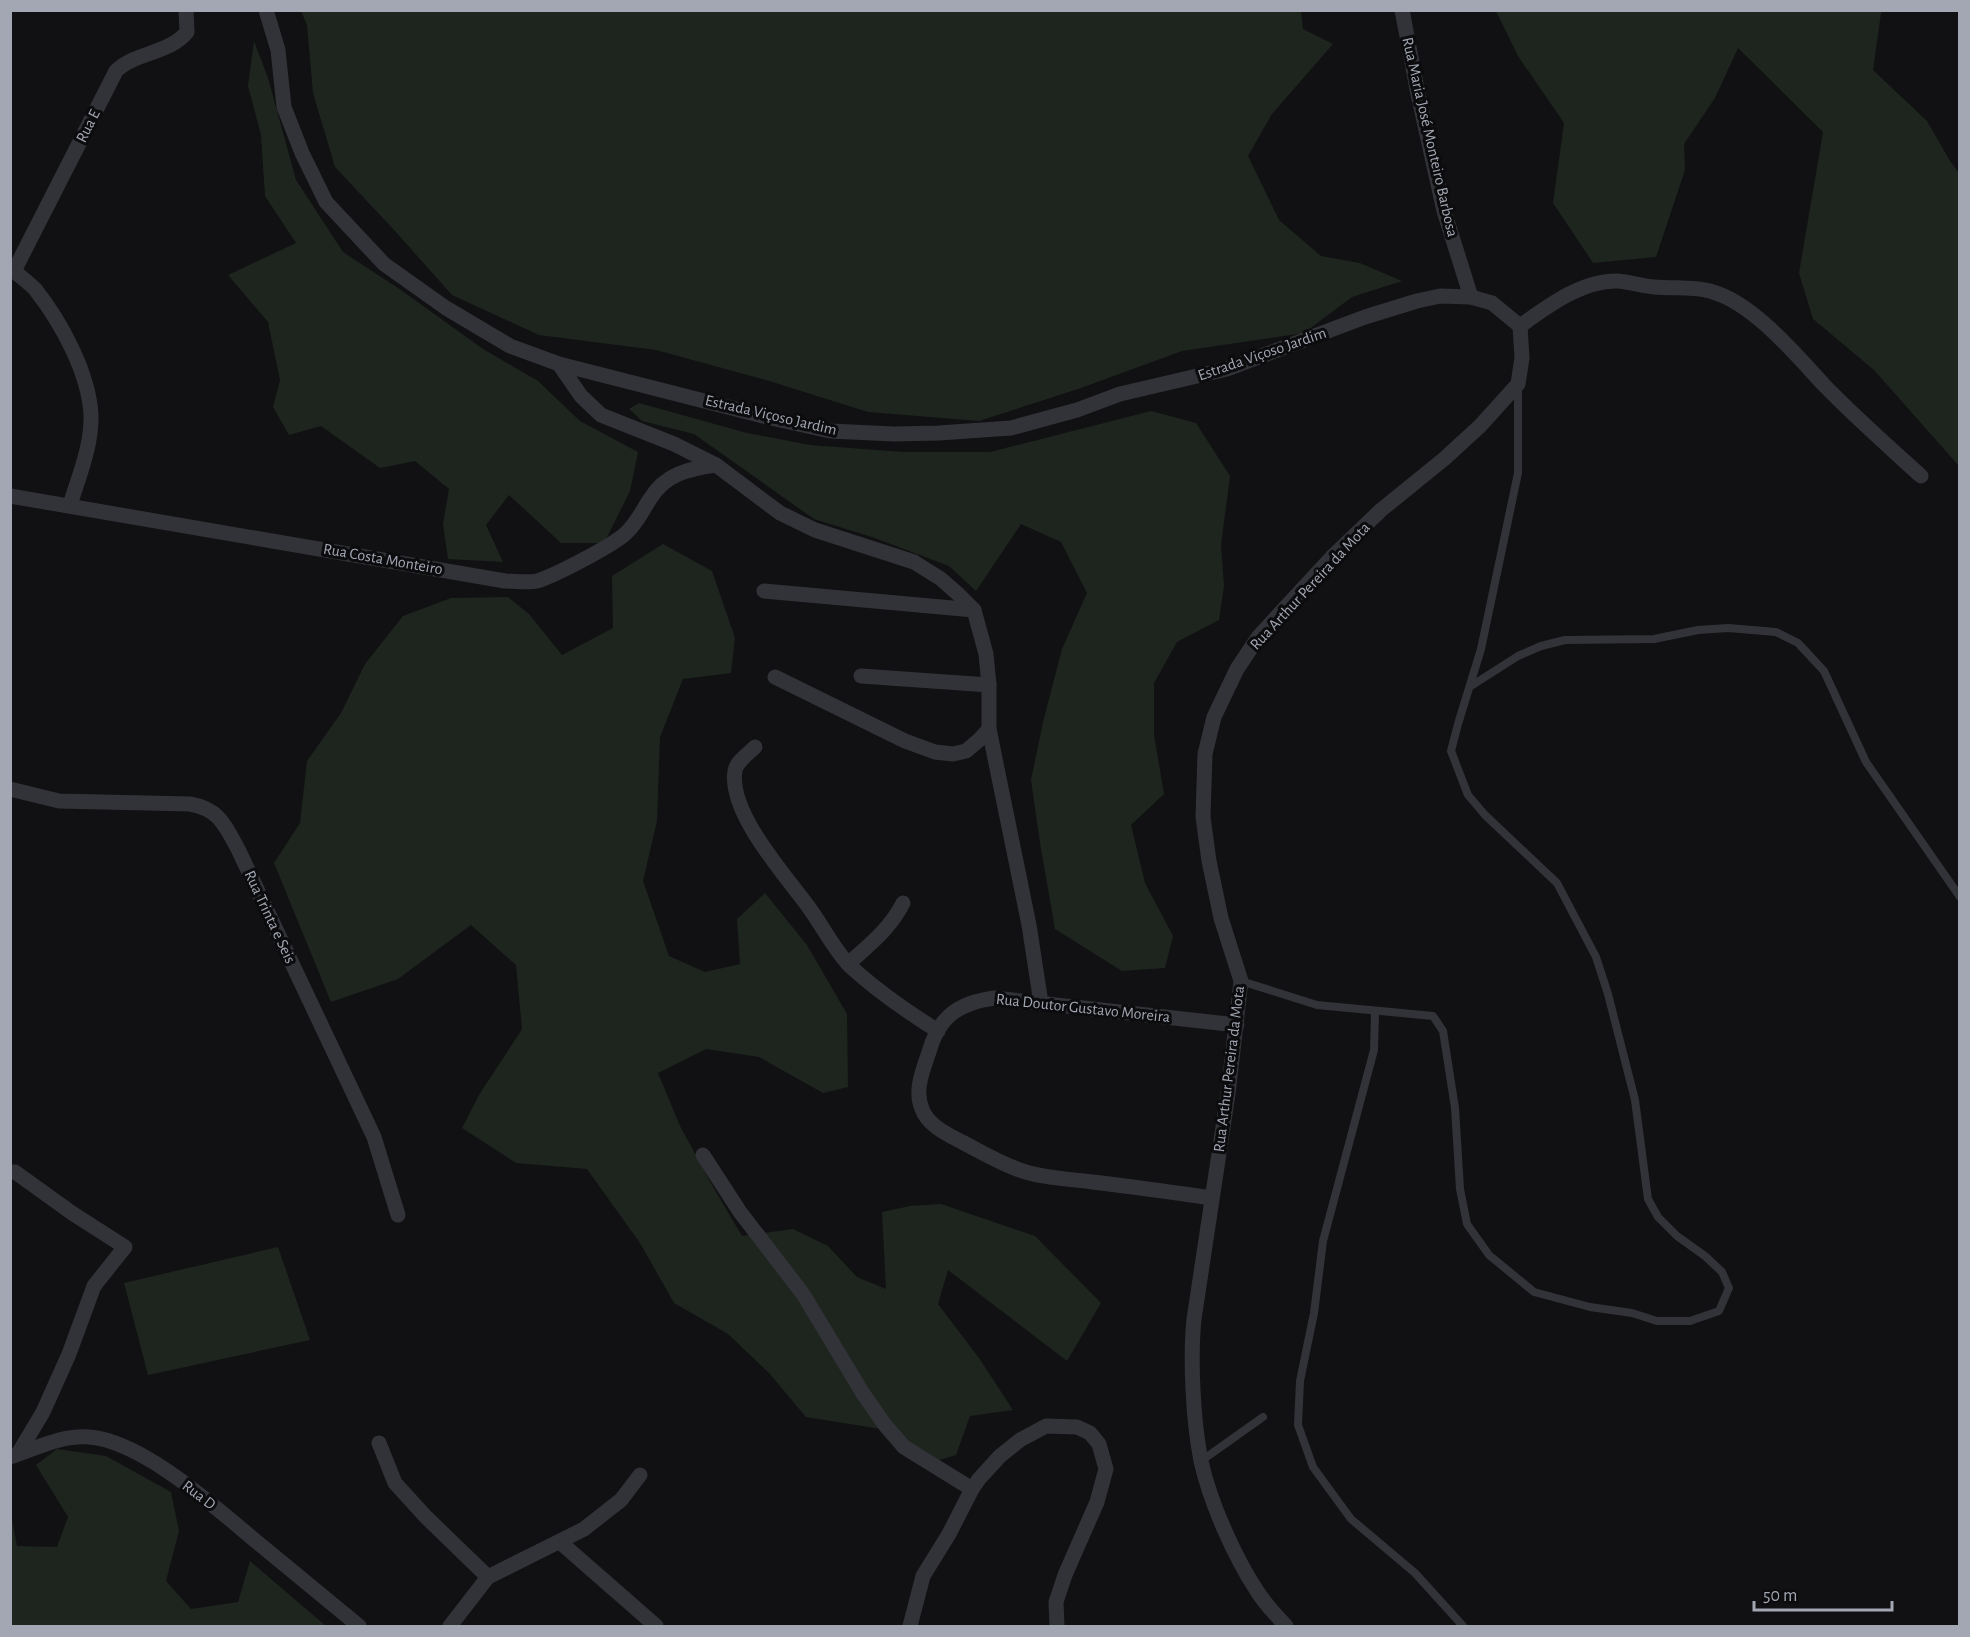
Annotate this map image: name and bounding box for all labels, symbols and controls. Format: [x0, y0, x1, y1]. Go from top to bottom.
street label: Rua Maria José Monteiro Barbosa [1399, 36, 1461, 238]
street label: Rua E [73, 107, 103, 145]
street label: Estrada Viçoso Jardim [1196, 324, 1328, 384]
street label: Estrada Viçoso Jardim [704, 392, 838, 438]
street label: Rua Arthur Pereira da Mota [1247, 519, 1373, 653]
street label: Rua Costa Monteiro [322, 541, 444, 577]
street label: Rua Trinta e Seis [242, 868, 299, 966]
street label: Rua Arthur Pereira da Mota [1211, 985, 1247, 1153]
street label: Rua Doutor Gustavo Moreira [995, 991, 1171, 1025]
street label: Rua D [179, 1477, 219, 1513]
scale bar [1754, 1574, 1892, 1612]
text: 50 m [1763, 1587, 1797, 1605]

